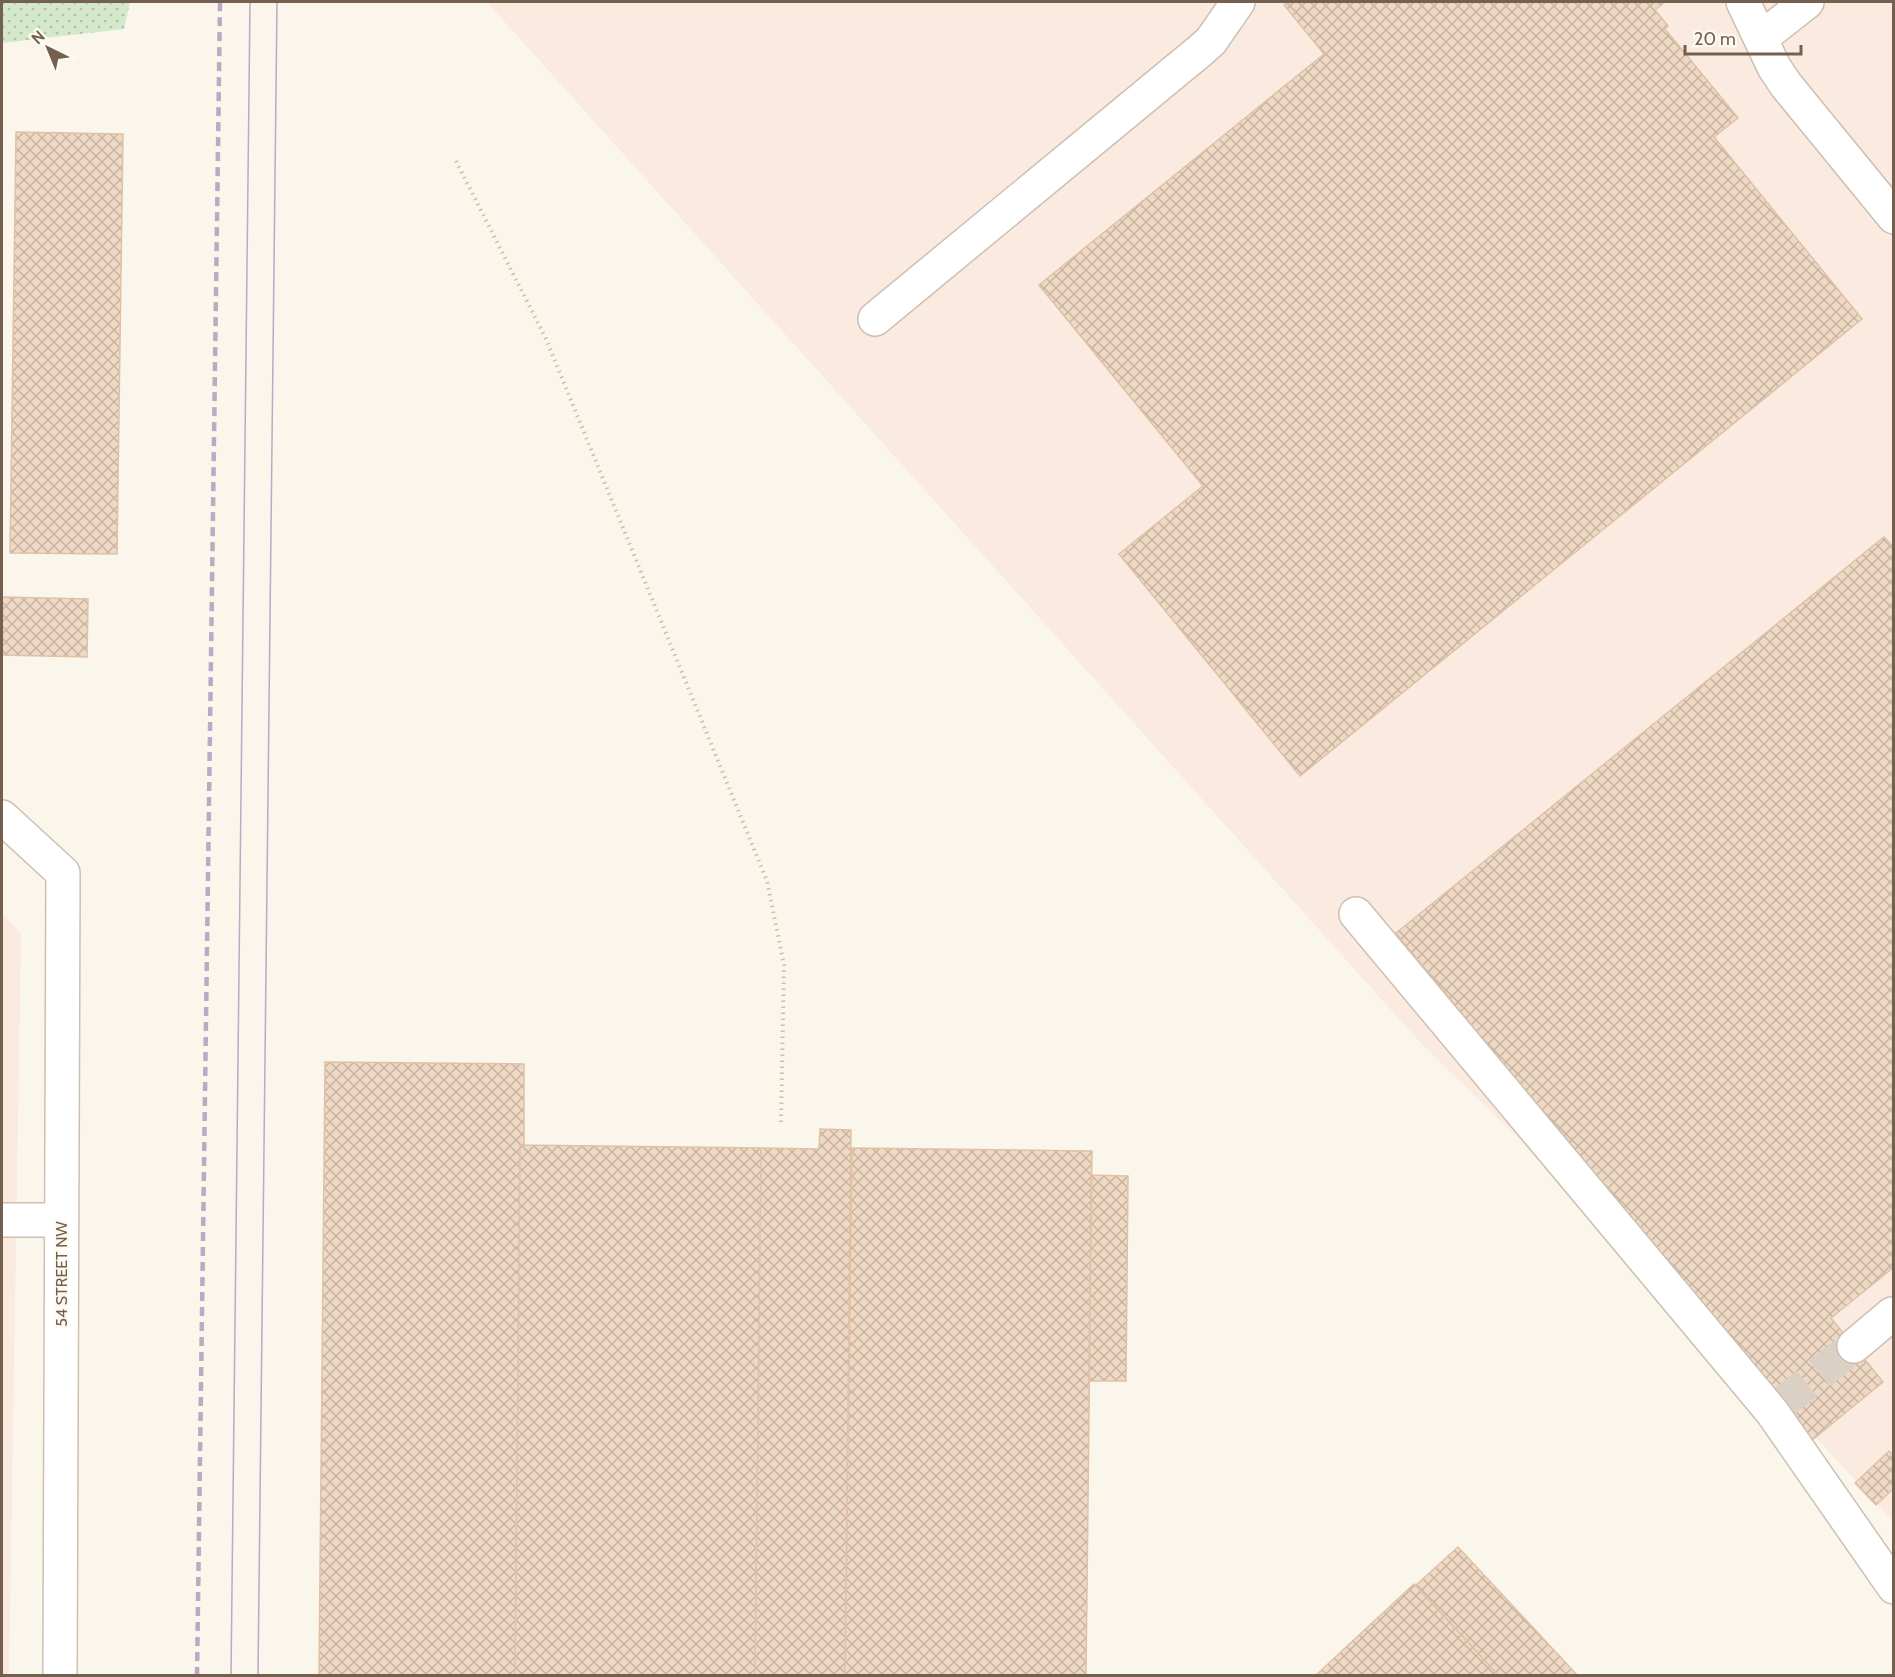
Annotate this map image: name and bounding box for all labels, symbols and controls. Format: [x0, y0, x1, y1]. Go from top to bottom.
north arrow [18, 18, 78, 78]
scale bar [1685, 18, 1800, 56]
text: N [27, 27, 49, 48]
text: 20 m [1694, 28, 1736, 50]
street label: 54 STREET NW [52, 1220, 71, 1327]

